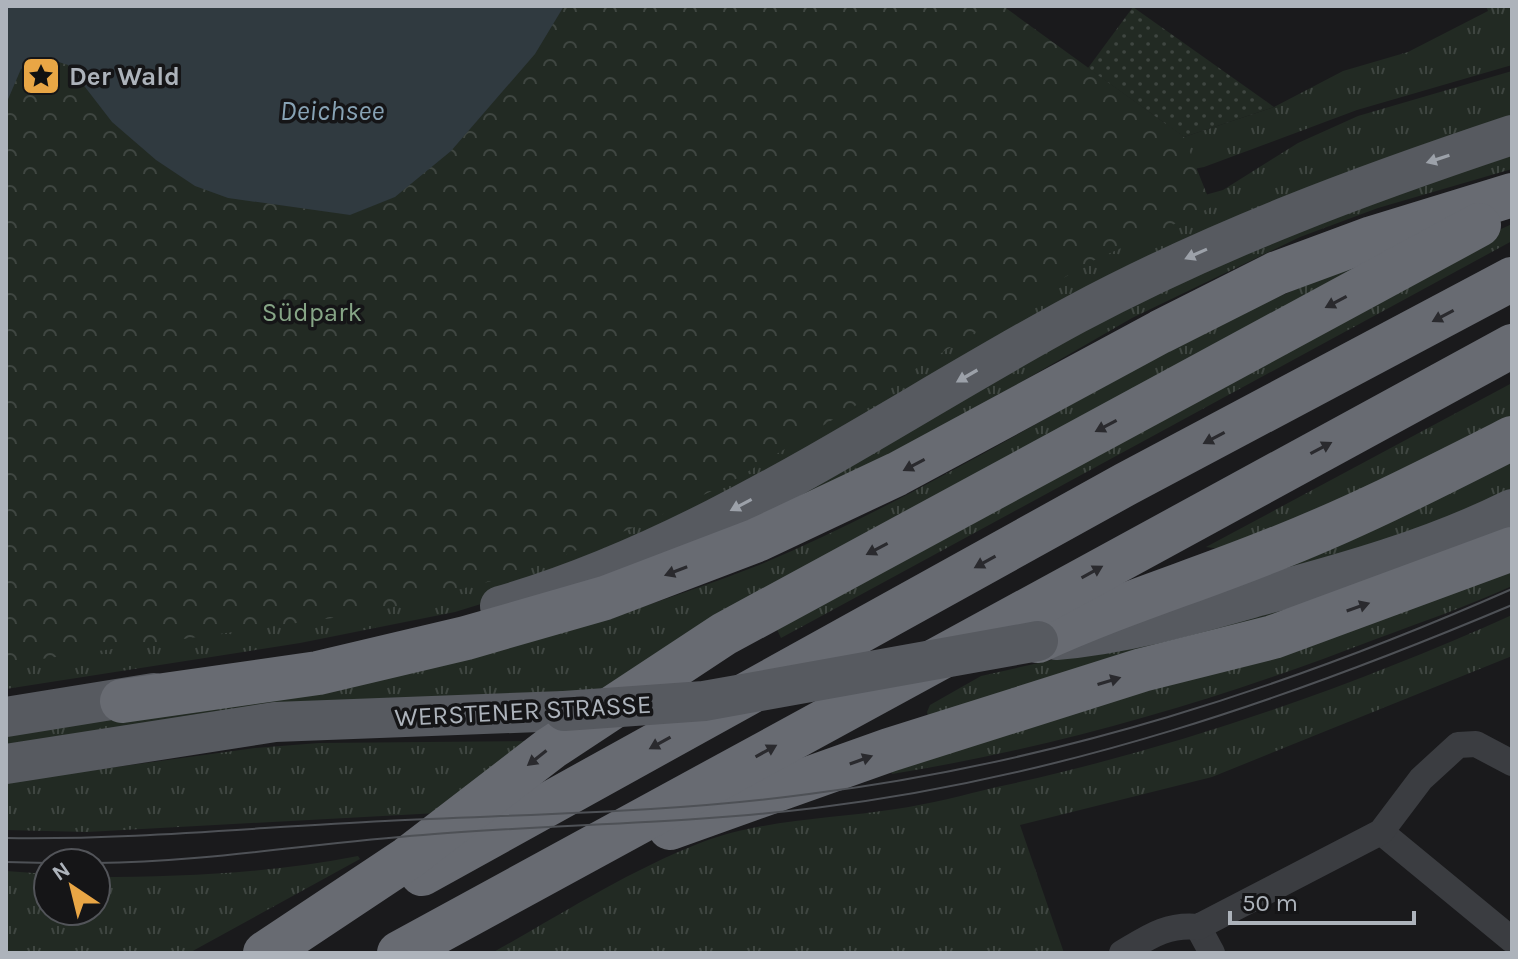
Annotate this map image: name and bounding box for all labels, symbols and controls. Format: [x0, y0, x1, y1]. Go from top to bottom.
place icon: Der Wald [20, 55, 62, 97]
place label: Der Wald [69, 61, 180, 92]
water label: Deichsee [280, 94, 384, 127]
one-way arrow [1426, 154, 1450, 166]
one-way arrow [1184, 247, 1208, 261]
one-way arrow [1324, 296, 1347, 309]
park label: Südpark [262, 297, 362, 328]
one-way arrow [1432, 308, 1454, 322]
one-way arrow [956, 369, 978, 383]
one-way arrow [1095, 419, 1118, 432]
one-way arrow [1202, 431, 1225, 444]
one-way arrow [1310, 442, 1332, 456]
one-way arrow [902, 459, 925, 472]
one-way arrow [729, 498, 752, 511]
one-way arrow [866, 542, 889, 555]
one-way arrow [974, 555, 997, 569]
one-way arrow [664, 565, 688, 578]
one-way arrow [1081, 565, 1104, 579]
one-way arrow [1346, 600, 1370, 613]
one-way arrow [1097, 674, 1121, 687]
street label: WERSTENER STRASSE [394, 689, 652, 733]
one-way arrow [649, 735, 671, 749]
one-way arrow [755, 744, 778, 758]
one-way arrow [527, 750, 547, 766]
one-way arrow [850, 753, 874, 766]
north arrow [32, 847, 112, 927]
text: N [47, 856, 75, 887]
scale bar [1230, 875, 1414, 925]
text: 50 m [1242, 889, 1298, 917]

